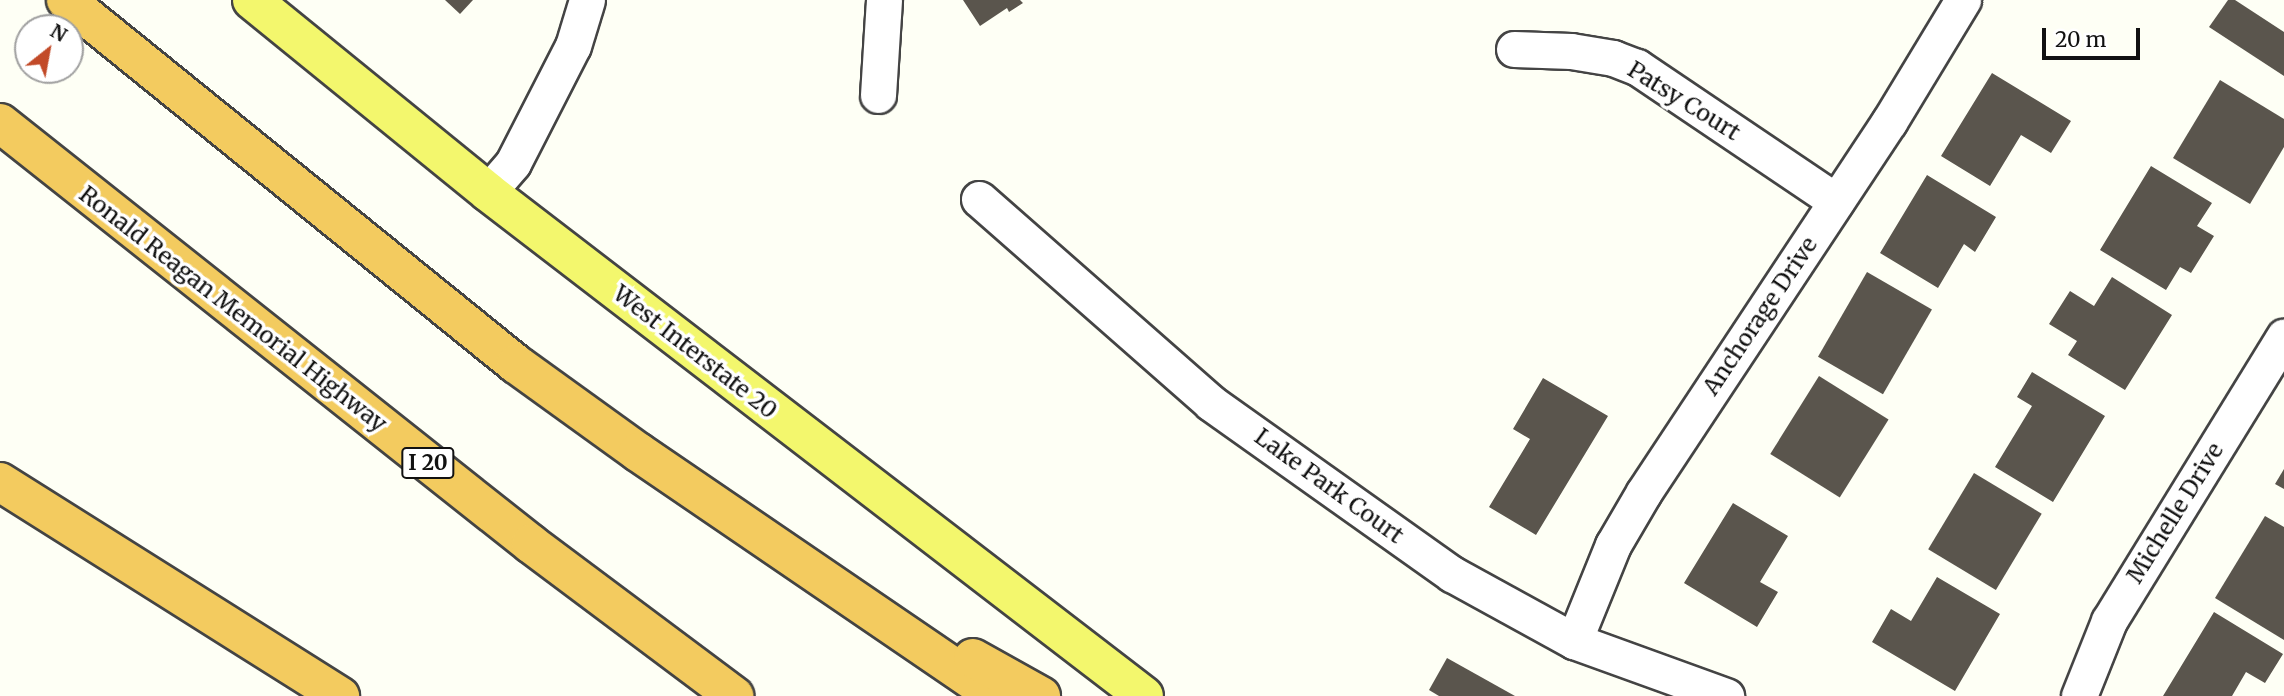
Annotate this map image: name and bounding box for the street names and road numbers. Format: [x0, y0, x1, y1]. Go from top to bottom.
street label: Patsy Court [1623, 56, 1745, 146]
street label: Ronald Reagan Memorial Highway [74, 180, 392, 438]
street label: Anchorage Drive [1697, 232, 1823, 400]
street label: West Interstate 20 [608, 280, 782, 424]
street label: Lake Park Court [1249, 423, 1409, 549]
street label: Michelle Drive [2121, 438, 2229, 588]
road number: I 20 [400, 446, 456, 480]

